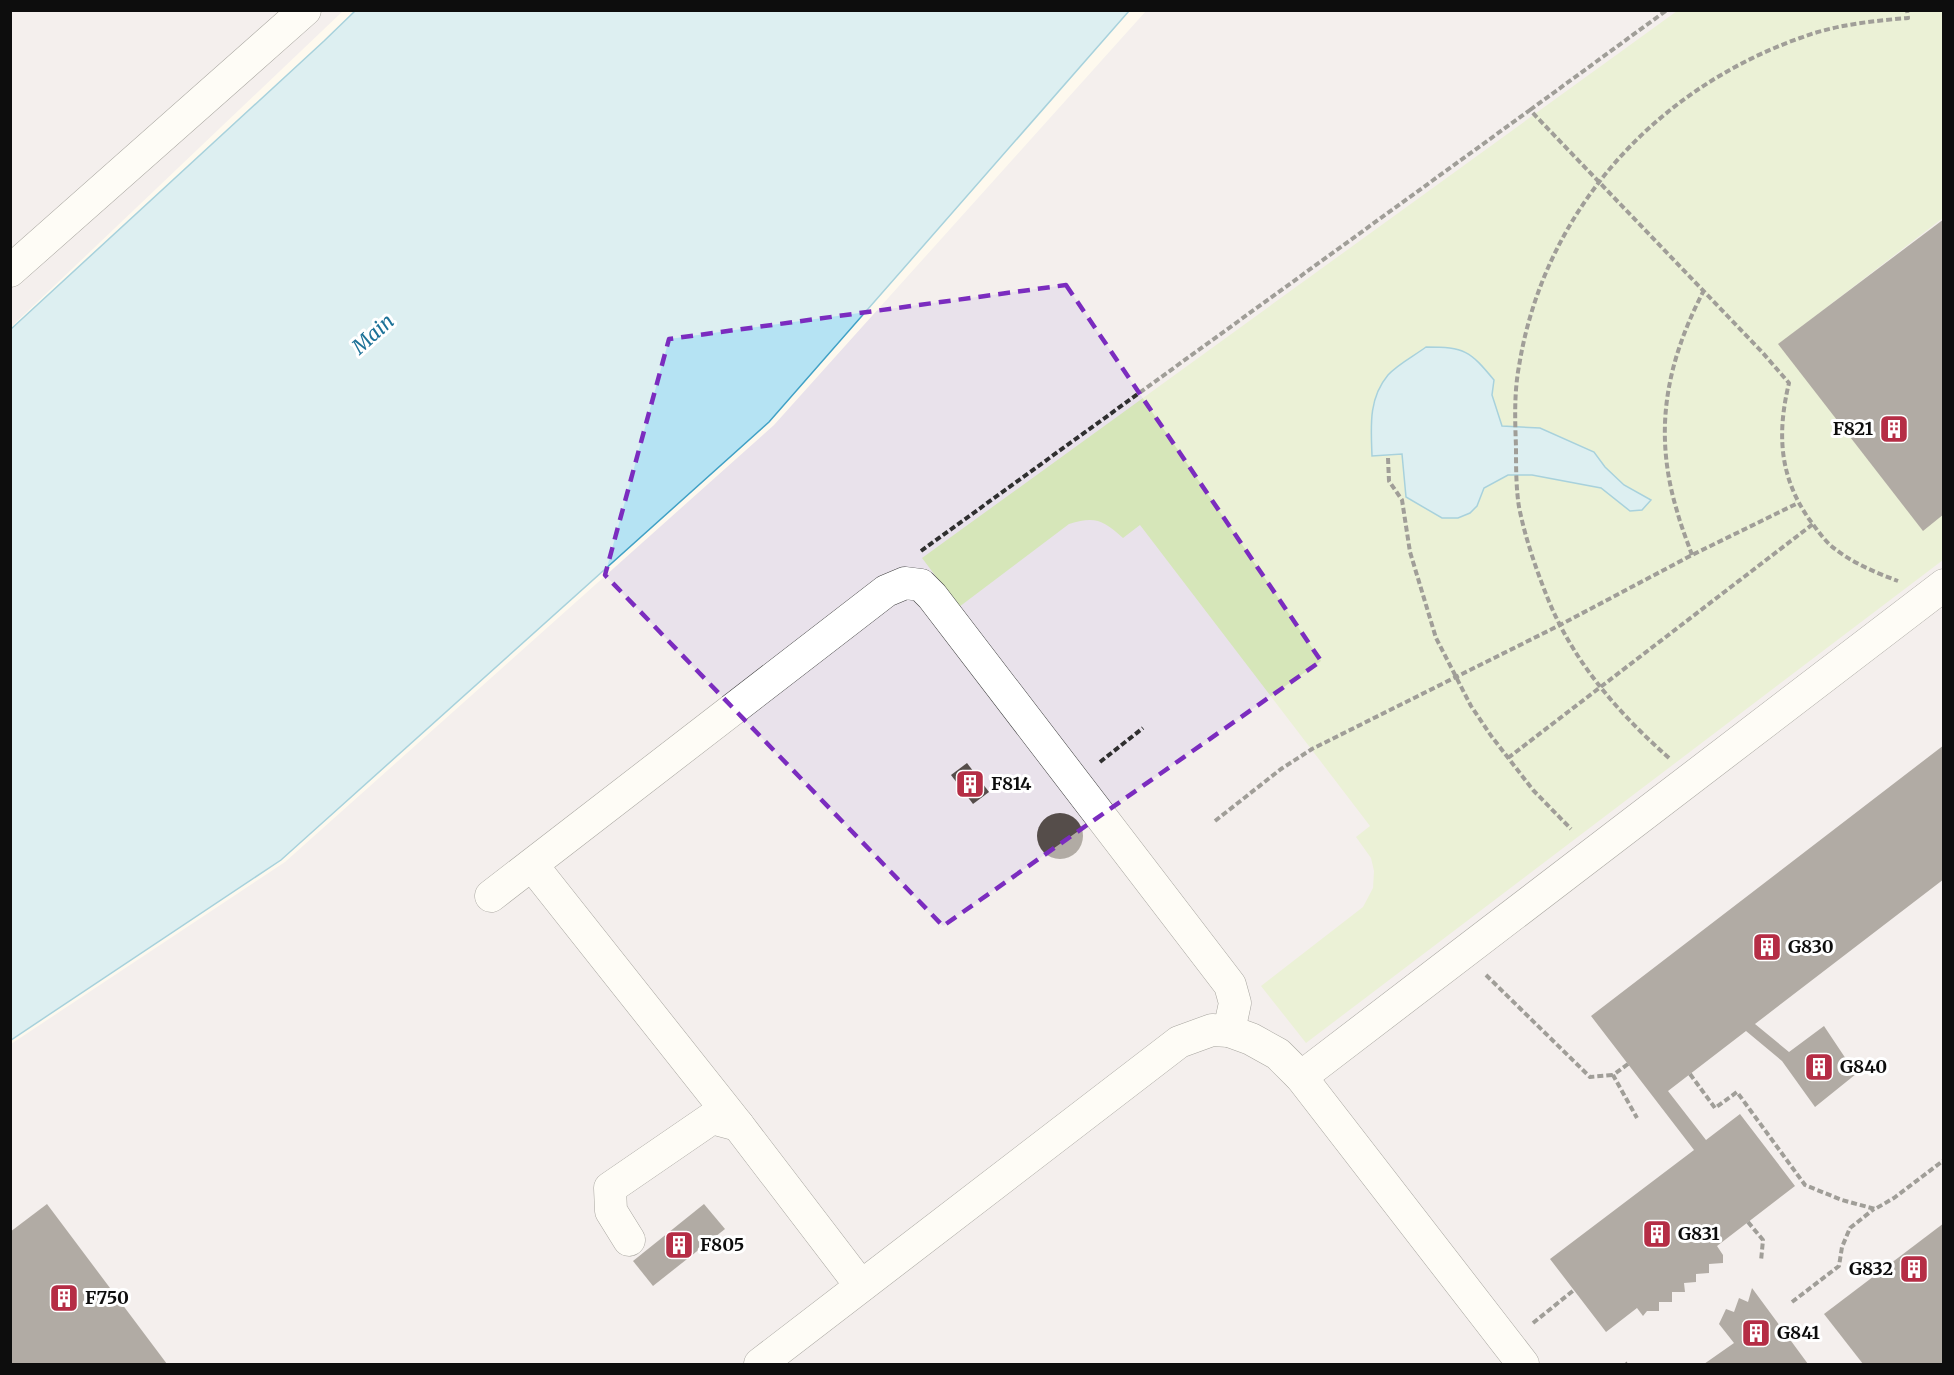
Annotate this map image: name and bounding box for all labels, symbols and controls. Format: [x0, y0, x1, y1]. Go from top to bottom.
water label: Main [346, 308, 399, 360]
building icon: F821 [1878, 413, 1910, 445]
place label: F821 [1833, 417, 1873, 440]
building icon: F814 [954, 768, 986, 800]
place label: F814 [991, 772, 1032, 795]
building icon: G830 [1751, 931, 1783, 963]
place label: G830 [1788, 935, 1834, 958]
building icon: G840 [1803, 1051, 1835, 1083]
place label: G840 [1840, 1055, 1887, 1078]
building icon: G831 [1641, 1218, 1673, 1250]
place label: G831 [1678, 1222, 1720, 1245]
building icon: F805 [663, 1229, 695, 1261]
place label: F805 [700, 1233, 744, 1256]
building icon: G832 [1898, 1253, 1930, 1285]
place label: G832 [1849, 1257, 1893, 1280]
building icon: F750 [48, 1282, 80, 1314]
place label: F750 [85, 1286, 129, 1309]
building icon: G841 [1740, 1317, 1772, 1349]
place label: G841 [1777, 1321, 1820, 1344]

